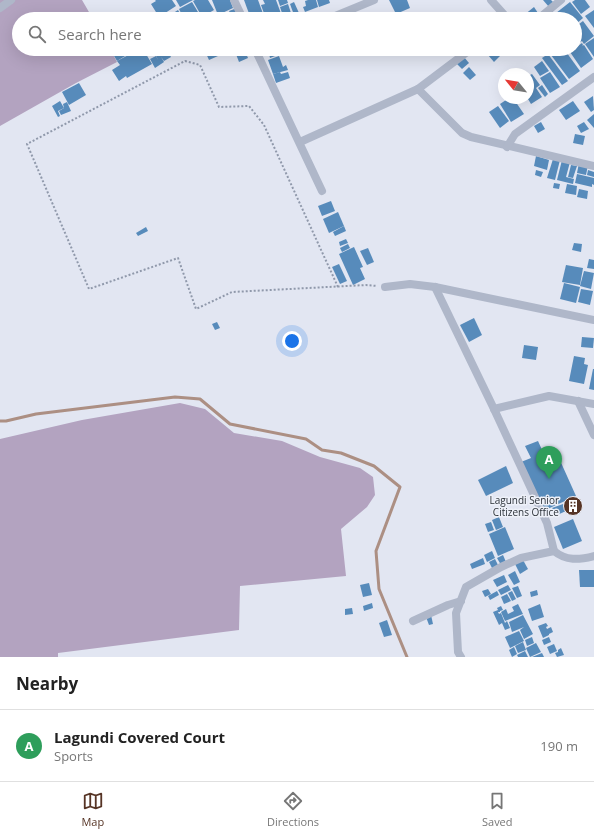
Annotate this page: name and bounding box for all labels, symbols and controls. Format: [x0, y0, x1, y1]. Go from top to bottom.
search box [12, 12, 582, 56]
icon: search [26, 23, 48, 45]
text: Search here [58, 24, 142, 44]
north arrow [498, 68, 534, 104]
your location [282, 331, 302, 351]
pin: A [536, 446, 562, 479]
place label: Lagundi Senior Citizens Office [489, 493, 559, 519]
building icon: Lagundi Senior Citizens Office [562, 495, 584, 517]
text: Nearby [16, 672, 78, 695]
text: Lagundi Covered Court [54, 727, 225, 747]
text: A [25, 737, 33, 755]
text: 190 m [540, 737, 578, 755]
text: Sports [54, 747, 93, 765]
tab: Map [81, 790, 104, 829]
tab: Directions [267, 790, 319, 829]
tab: Saved [482, 790, 513, 829]

